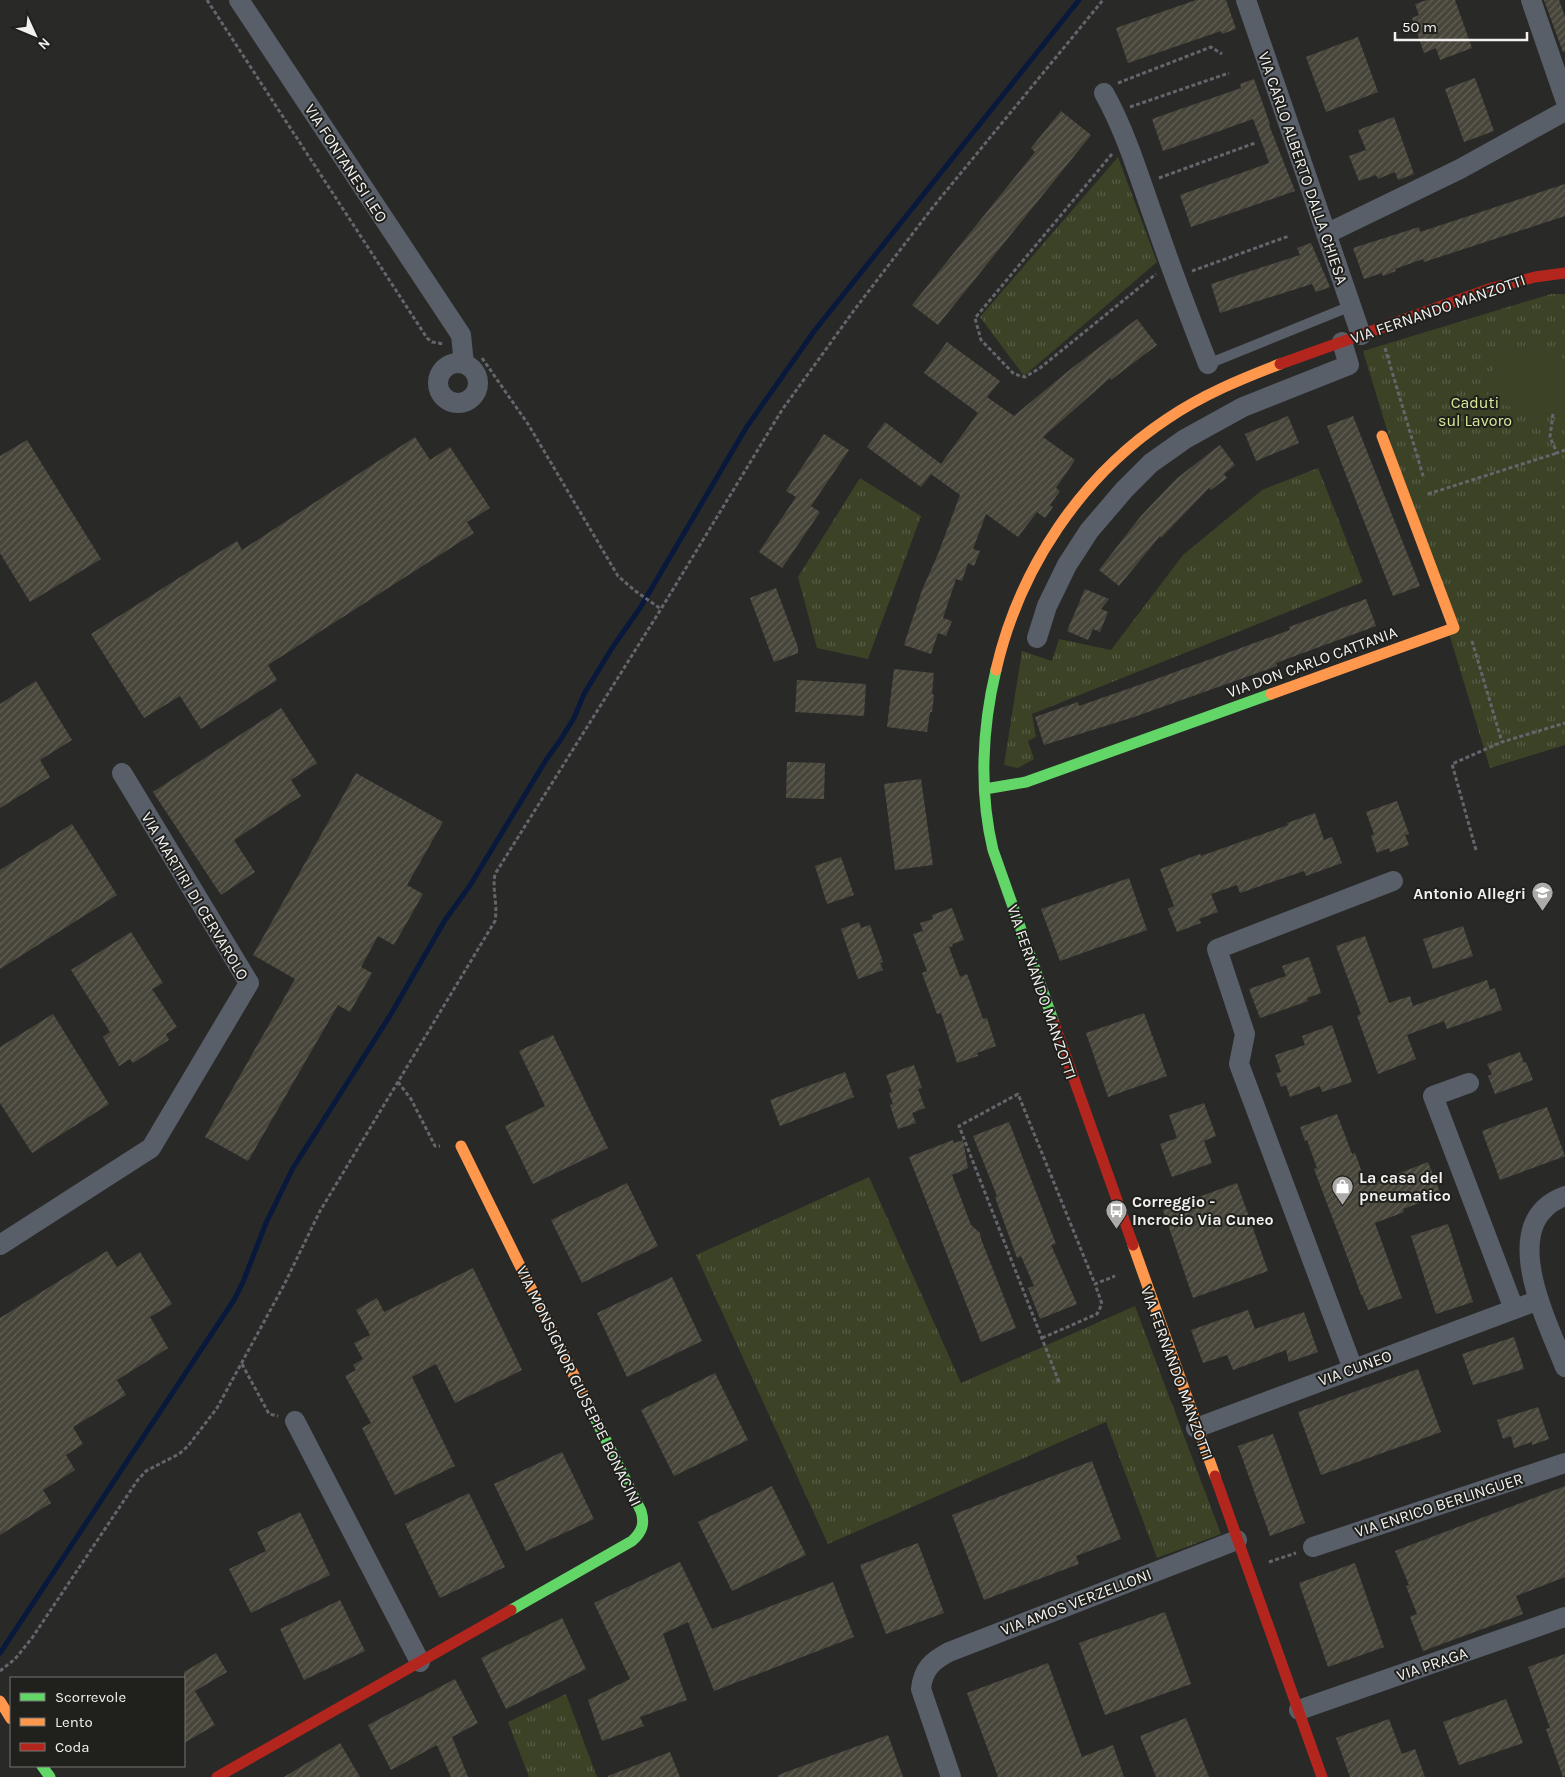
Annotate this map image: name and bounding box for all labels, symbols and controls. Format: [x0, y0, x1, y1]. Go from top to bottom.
north arrow [10, 10, 60, 60]
scale bar [1395, 10, 1528, 42]
text: 50 m [1402, 18, 1437, 36]
text: N [34, 34, 54, 53]
street label: VIA CARLO ALBERTO DALLA CHIESA [1254, 49, 1352, 287]
street label: VIA FONTANESI LEO [301, 100, 391, 226]
street label: VIA FERNANDO MANZOTTI [1348, 270, 1528, 348]
park label: Caduti sul Lavoro [1438, 393, 1512, 430]
street label: VIA DON CARLO CATTANIA [1224, 622, 1400, 702]
street label: VIA MARTIRI DI CERVAROLO [137, 809, 253, 983]
school or university icon: Antonio Allegri [1530, 881, 1554, 912]
place label: Antonio Allegri [1413, 884, 1526, 903]
street label: VIA FERNANDO MANZOTTI [1003, 902, 1081, 1082]
place label: La casa del pneumatico [1359, 1168, 1451, 1205]
shop icon: La casa del pneumatico [1331, 1174, 1355, 1205]
place label: Correggio - Incrocio Via Cuneo [1132, 1192, 1273, 1229]
bus stop icon: Correggio - Incrocio Via Cuneo [1104, 1198, 1128, 1229]
street label: VIA MONSIGNOR GIUSEPPE BONACINI [512, 1263, 646, 1509]
street label: VIA FERNANDO MANZOTTI [1137, 1284, 1217, 1462]
street label: VIA CUNEO [1316, 1346, 1394, 1390]
street label: VIA ENRICO BERLINGUER [1352, 1469, 1526, 1541]
street label: VIA AMOS VERZELLONI [998, 1564, 1154, 1640]
street label: VIA PRAGA [1394, 1643, 1470, 1685]
legend [10, 1677, 185, 1767]
text: Scorrevole [55, 1688, 126, 1706]
text: Lento [55, 1713, 93, 1731]
text: Coda [55, 1738, 90, 1756]

